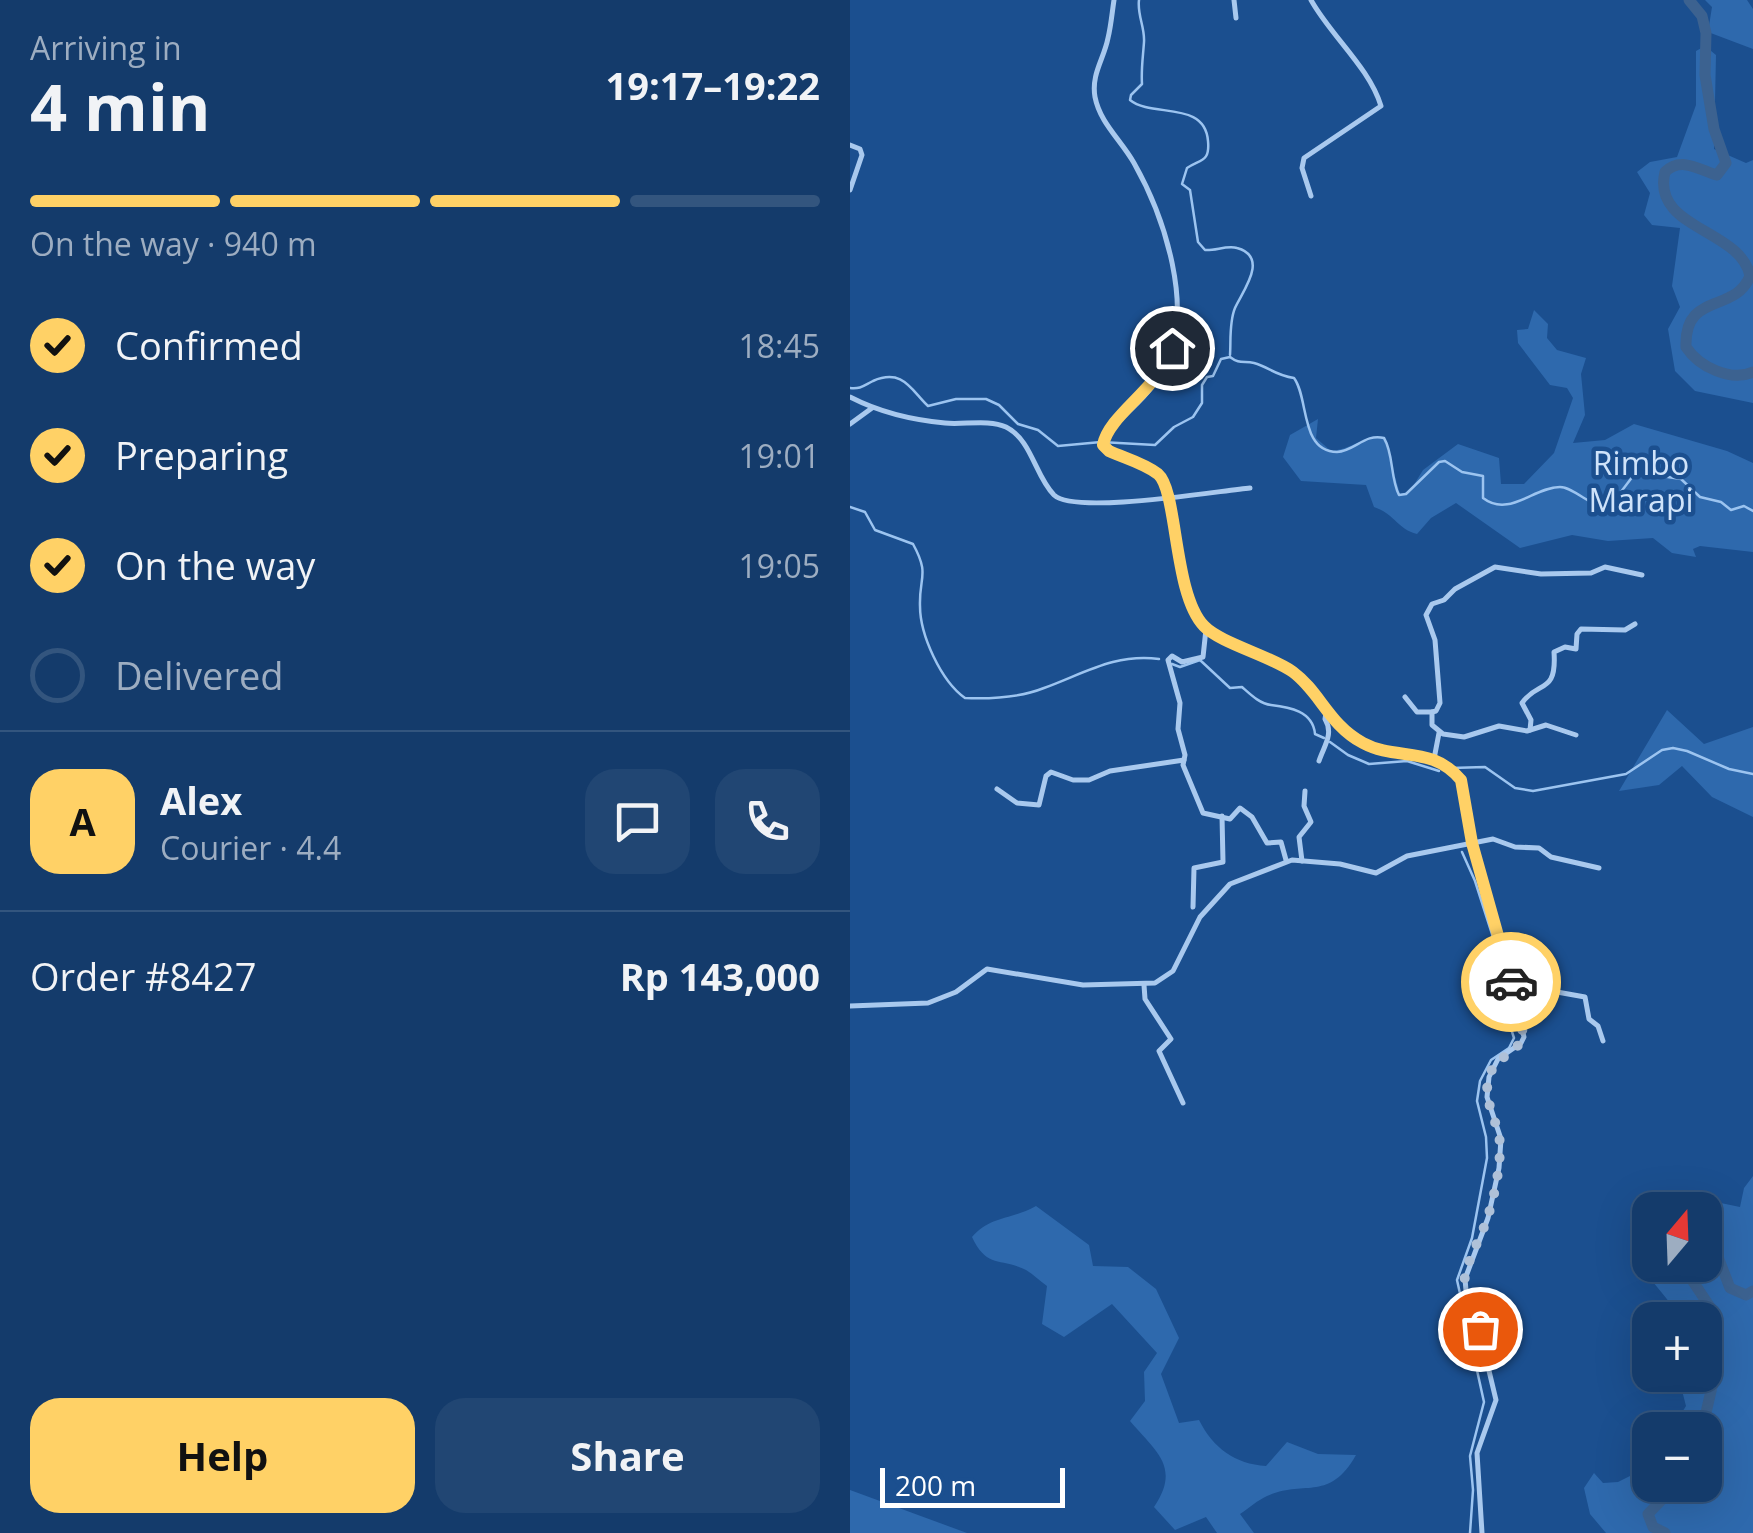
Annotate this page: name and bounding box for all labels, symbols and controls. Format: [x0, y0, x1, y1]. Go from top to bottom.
text: Arriving in [30, 26, 182, 69]
text: 19:17–19:22 [606, 59, 820, 111]
text: 4 min [30, 62, 210, 150]
text: On the way · 940 m [30, 222, 317, 265]
pin [1130, 306, 1215, 391]
icon: check [30, 318, 85, 373]
text: Confirmed [115, 319, 303, 371]
icon: home [1145, 321, 1200, 376]
text: 18:45 [738, 324, 820, 367]
icon: check [30, 428, 85, 483]
text: Preparing [115, 429, 288, 481]
text: 19:01 [738, 434, 820, 477]
park label: Rimbo Marapi [1588, 441, 1694, 521]
icon: check [30, 538, 85, 593]
text: On the way [115, 539, 315, 591]
text: 19:05 [738, 544, 820, 587]
text: Delivered [115, 649, 284, 701]
button: chat [585, 769, 690, 874]
button: phone [715, 769, 820, 874]
text: Alex [160, 774, 242, 826]
text: A [69, 795, 96, 847]
text: Courier · 4.4 [160, 826, 341, 869]
courier [1461, 932, 1561, 1032]
text: Order #8427 [30, 950, 257, 1002]
text: Rp 143,000 [620, 950, 820, 1002]
icon: car [1484, 955, 1539, 1010]
north arrow [1632, 1192, 1722, 1282]
map controls [1632, 1192, 1722, 1502]
pin [1438, 1287, 1523, 1372]
icon: bag [1453, 1302, 1508, 1357]
button: + [1632, 1302, 1722, 1392]
button: Help [30, 1398, 415, 1513]
button: Share [435, 1398, 820, 1513]
button: − [1632, 1412, 1722, 1502]
scale bar [880, 1463, 1065, 1508]
text: 200 m [895, 1466, 976, 1504]

